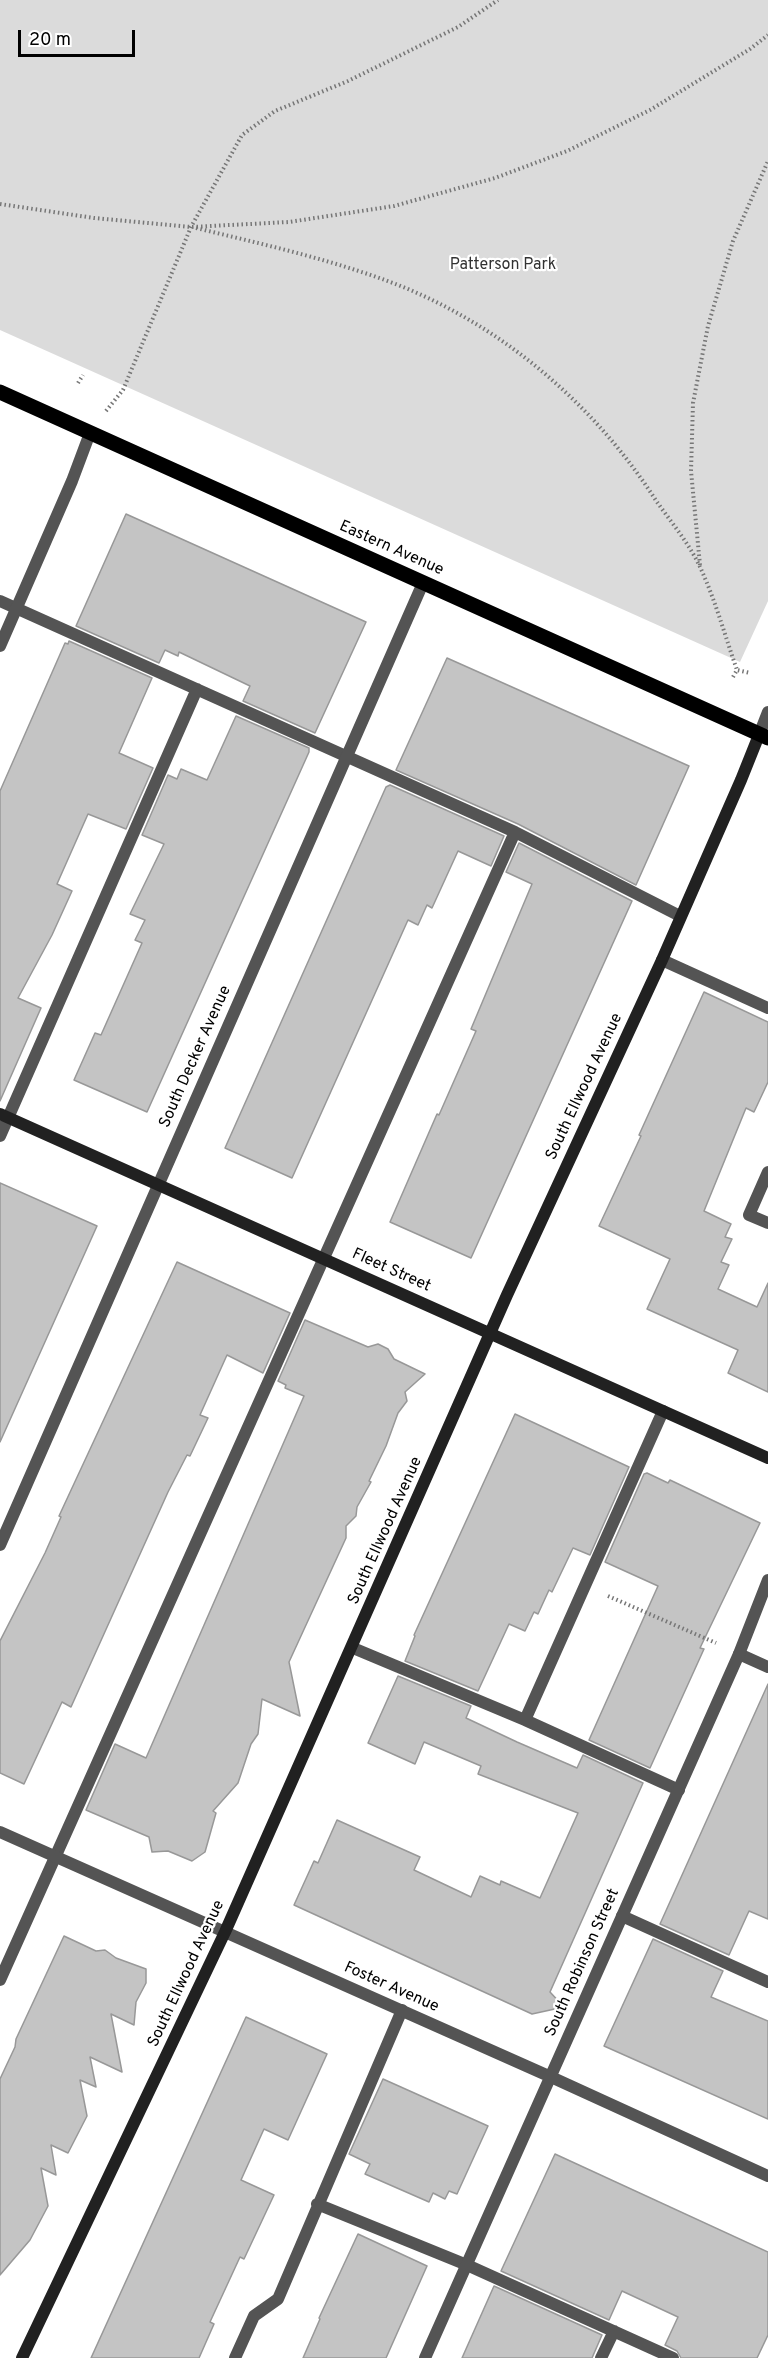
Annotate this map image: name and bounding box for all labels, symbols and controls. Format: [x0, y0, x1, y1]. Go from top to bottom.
scale bar [21, 18, 138, 56]
text: 20 m [29, 29, 71, 52]
park label: Patterson Park [450, 256, 556, 276]
street label: Eastern Avenue [336, 517, 446, 581]
street label: South Decker Avenue [156, 983, 236, 1131]
street label: South Ellwood Avenue [543, 1011, 627, 1163]
street label: Fleet Street [349, 1245, 433, 1297]
street label: South Ellwood Avenue [345, 1454, 427, 1608]
street label: South Robinson Street [542, 1886, 624, 2040]
street label: South Ellwood Avenue [145, 1898, 229, 2050]
street label: Foster Avenue [341, 1958, 441, 2018]

